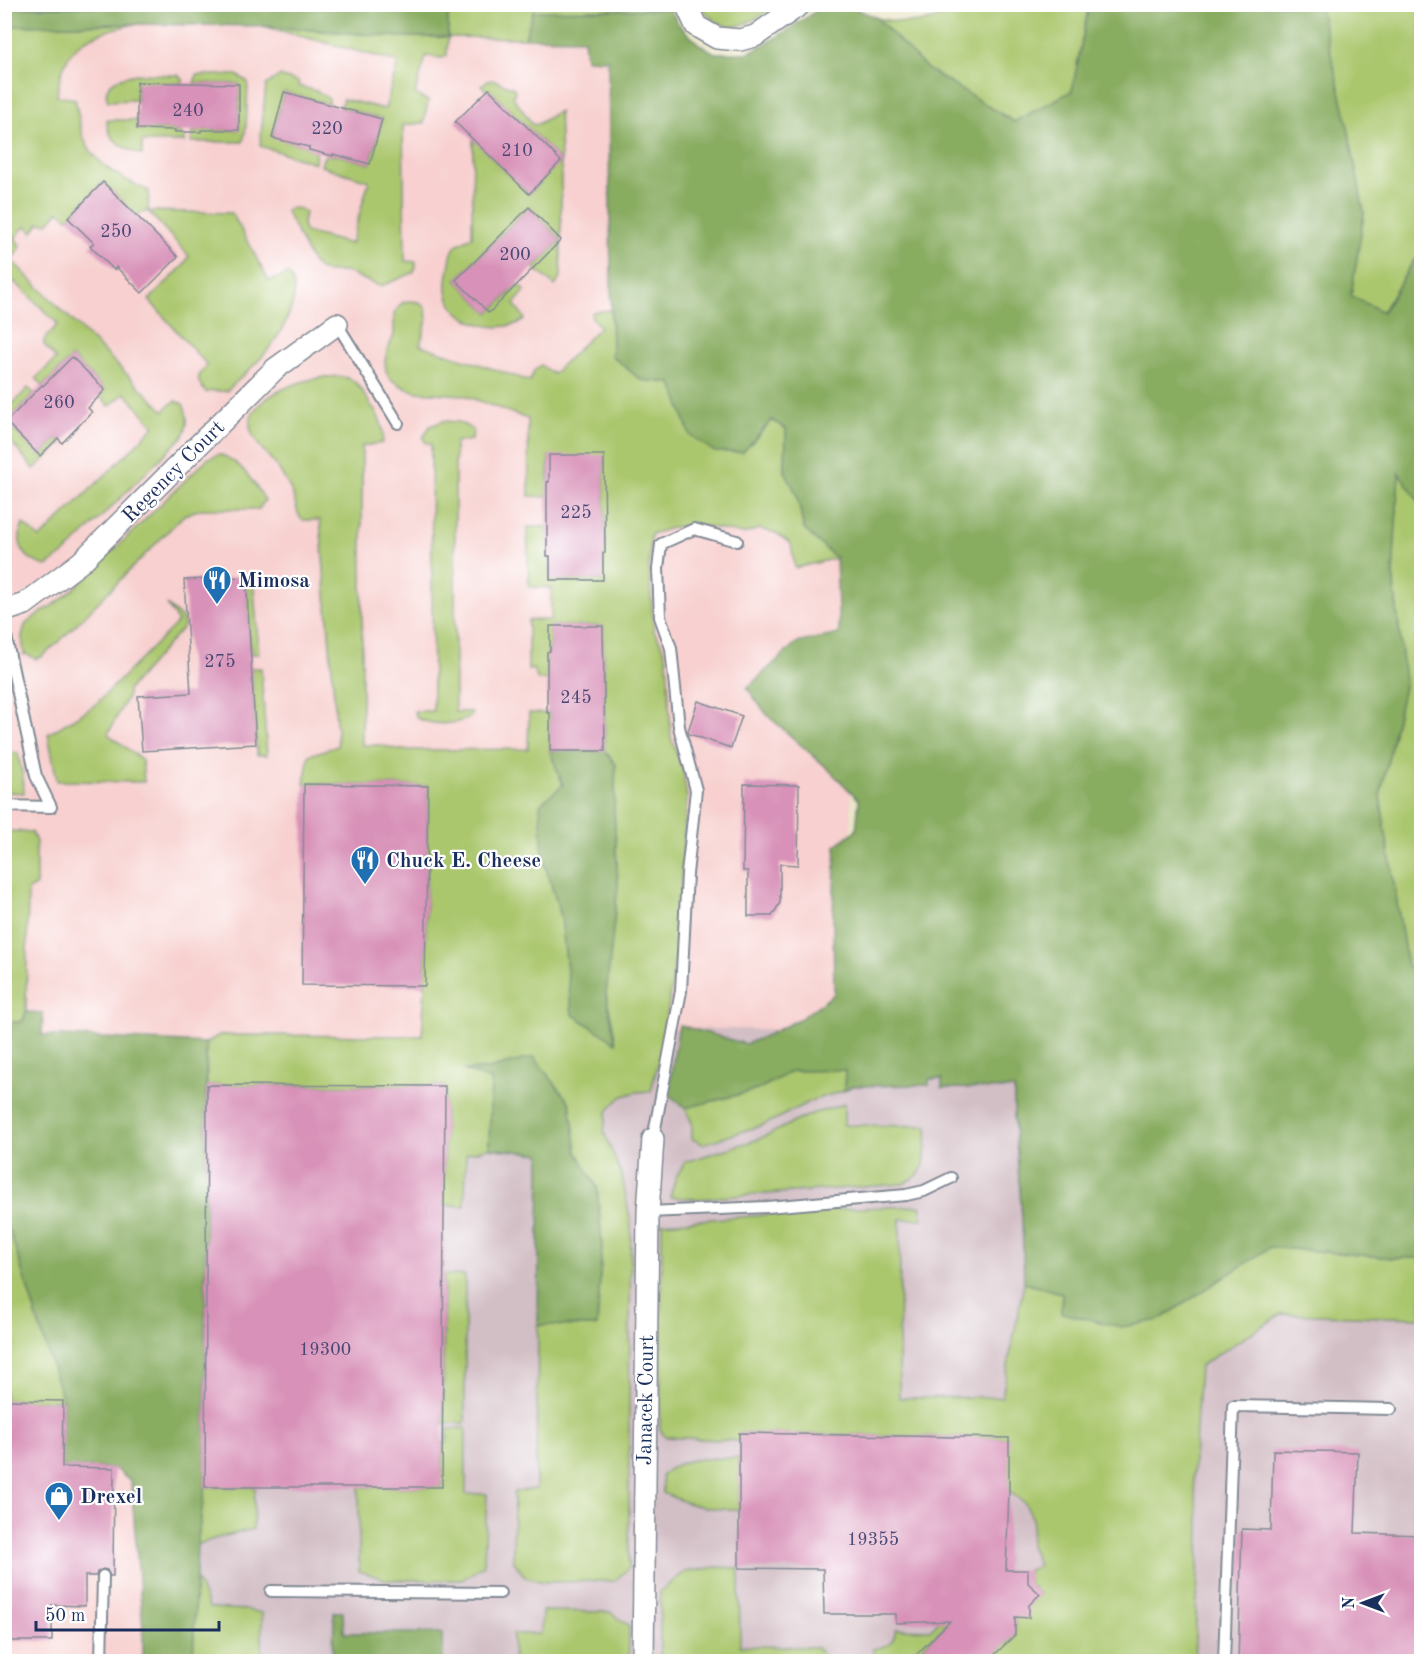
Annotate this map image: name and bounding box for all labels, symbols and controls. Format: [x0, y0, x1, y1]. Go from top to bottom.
house number: 240 [172, 102, 204, 120]
house number: 220 [311, 120, 343, 138]
house number: 210 [501, 142, 533, 160]
house number: 250 [100, 223, 132, 241]
house number: 200 [499, 246, 531, 264]
house number: 260 [43, 394, 75, 412]
street label: Regency Court [119, 417, 229, 527]
house number: 225 [560, 504, 592, 522]
restaurant icon: Mimosa [201, 564, 233, 606]
place label: Mimosa [238, 571, 310, 592]
house number: 275 [204, 653, 236, 671]
house number: 245 [560, 689, 592, 707]
restaurant icon: Chuck E. Cheese [349, 844, 381, 886]
place label: Chuck E. Cheese [386, 851, 541, 872]
street label: Janacek Court [635, 1334, 658, 1466]
house number: 19300 [299, 1341, 351, 1359]
shop icon: Drexel [43, 1480, 75, 1522]
place label: Drexel [80, 1487, 142, 1508]
house number: 19355 [847, 1531, 899, 1549]
north arrow [1333, 1573, 1393, 1633]
scale bar [36, 1594, 219, 1632]
text: N [1342, 1596, 1358, 1609]
text: 50 m [45, 1607, 85, 1625]

